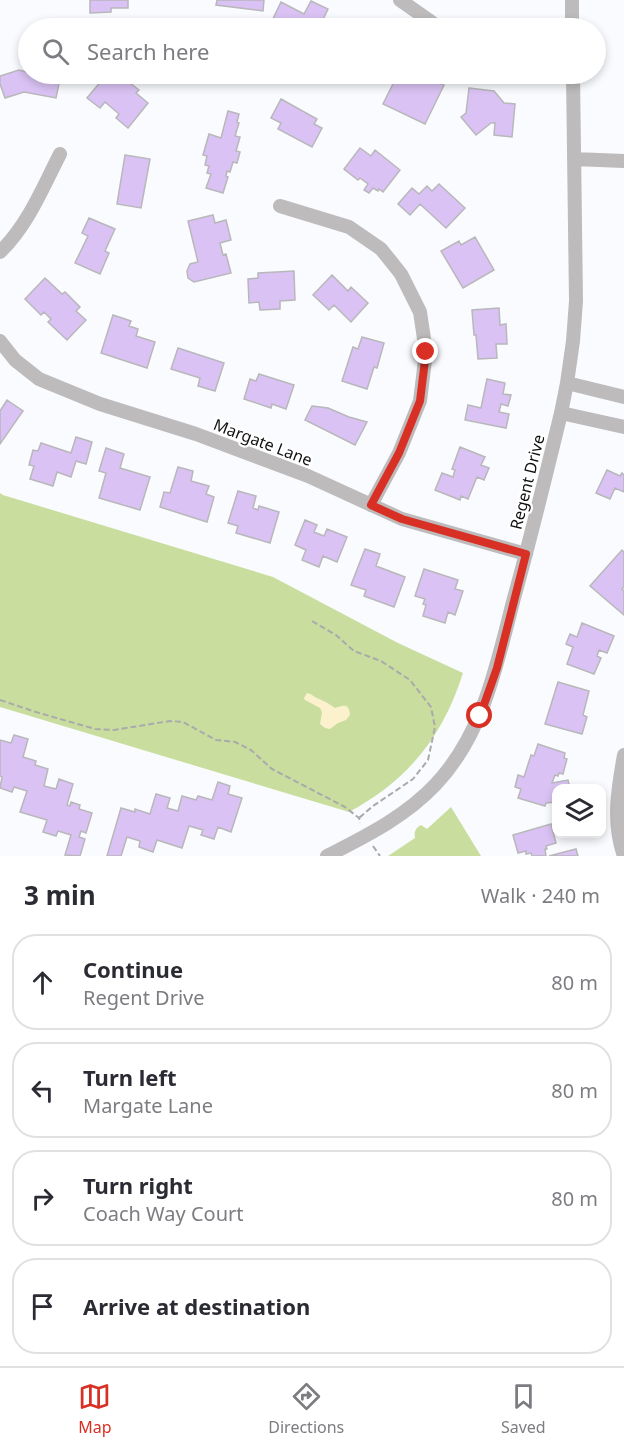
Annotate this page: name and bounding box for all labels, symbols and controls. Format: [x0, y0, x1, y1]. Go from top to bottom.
search box [18, 18, 606, 84]
icon: search [39, 35, 72, 68]
text: Search here [87, 36, 209, 66]
route end [412, 338, 438, 364]
street label: Margate Lane [211, 413, 315, 471]
street label: Regent Drive [505, 432, 549, 532]
route start [466, 702, 492, 728]
map controls [552, 784, 606, 838]
button: layers [552, 784, 606, 838]
text: 3 min [24, 877, 96, 913]
text: Walk · 240 m [481, 882, 600, 909]
text: Continue [83, 954, 183, 984]
icon: ahead [26, 966, 59, 999]
text: 80 m [551, 969, 598, 996]
text: Regent Drive [83, 984, 205, 1011]
text: Turn left [83, 1062, 177, 1092]
icon: left [26, 1074, 59, 1107]
text: 80 m [551, 1077, 598, 1104]
text: Margate Lane [83, 1092, 213, 1119]
text: Turn right [83, 1170, 193, 1200]
icon: right [26, 1182, 59, 1215]
text: 80 m [551, 1185, 598, 1212]
text: Coach Way Court [83, 1200, 244, 1227]
icon: arrive [26, 1290, 59, 1323]
text: Arrive at destination [83, 1291, 310, 1321]
tab: Map [78, 1380, 112, 1438]
tab: Directions [268, 1380, 344, 1438]
tab: Saved [501, 1380, 546, 1438]

